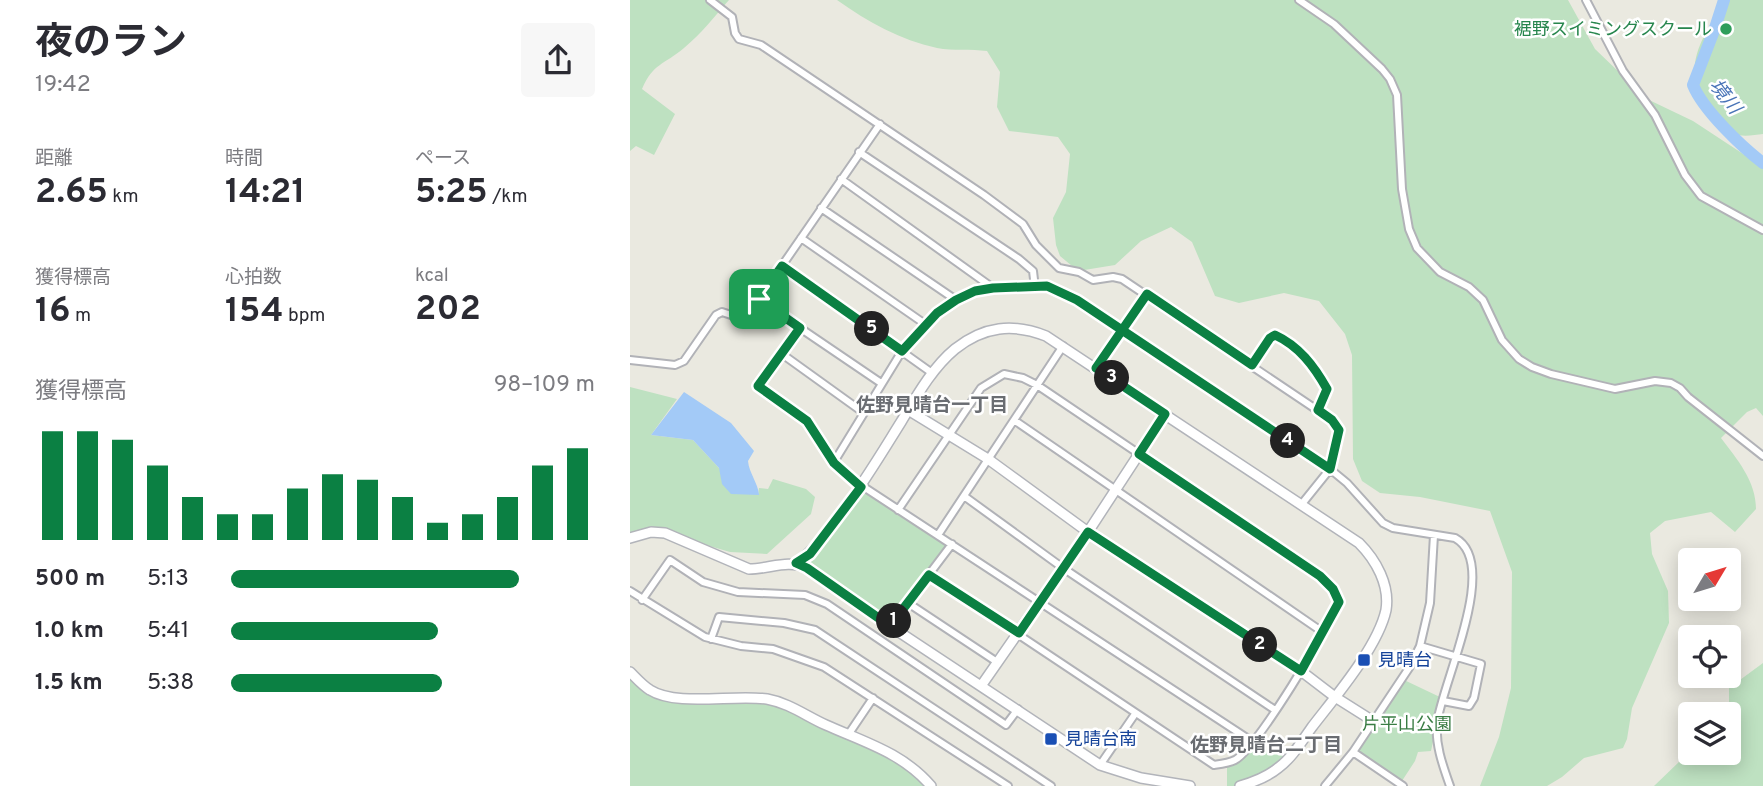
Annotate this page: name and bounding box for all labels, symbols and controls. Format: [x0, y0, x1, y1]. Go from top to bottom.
place label: 裾野スイミングスクール [1514, 19, 1712, 42]
text: 夜のラン [35, 20, 187, 69]
marker: 裾野スイミングスクール [1718, 21, 1734, 37]
button: share [521, 23, 595, 97]
text: 19:42 [35, 71, 91, 100]
water label: 境川 [1703, 75, 1747, 121]
text: 距離 [35, 147, 73, 171]
text: 時間 [225, 147, 263, 171]
text: ペース [415, 147, 471, 171]
text: 2.65 [35, 171, 108, 215]
text: 14:21 [225, 171, 305, 215]
text: 5:25 [415, 171, 488, 215]
text: km [108, 185, 139, 209]
text: /km [488, 185, 528, 209]
text: kcal [415, 264, 449, 288]
text: 獲得標高 [35, 266, 111, 290]
text: 心拍数 [225, 266, 282, 290]
pin [729, 269, 789, 329]
icon: arrive [740, 280, 778, 318]
text: 202 [415, 288, 481, 332]
text: 16 [35, 290, 71, 334]
text: 154 [225, 290, 284, 334]
text: m [71, 304, 91, 328]
text: bpm [284, 304, 325, 328]
pin: 5 [854, 312, 890, 346]
text: 5 [866, 316, 877, 340]
pin: 3 [1094, 360, 1130, 396]
text: 3 [1106, 365, 1117, 389]
text: 98–109 m [494, 371, 595, 400]
text: 獲得標高 [35, 378, 127, 407]
district label: 佐野見晴台一丁目 [856, 394, 1008, 418]
pin: 4 [1270, 424, 1306, 458]
text: 4 [1281, 428, 1294, 452]
north arrow [1678, 548, 1741, 611]
map controls [1678, 548, 1741, 765]
text: 500 m [35, 565, 105, 594]
text: 5:13 [147, 565, 189, 594]
pin: 1 [876, 604, 912, 638]
text: 1 [890, 608, 897, 632]
text: 1.0 km [35, 617, 104, 646]
text: 5:41 [147, 617, 189, 646]
button: locate [1678, 625, 1741, 688]
pin: 2 [1242, 628, 1278, 662]
text: 2 [1254, 632, 1265, 656]
place label: 見晴台 [1378, 650, 1432, 673]
marker: 見晴台 [1356, 652, 1372, 668]
text: 1.5 km [35, 669, 103, 698]
text: 5:38 [147, 669, 194, 698]
button: layers [1678, 702, 1741, 765]
park label: 片平山公園 [1362, 714, 1452, 737]
place label: 見晴台南 [1065, 729, 1137, 752]
marker: 見晴台南 [1043, 731, 1059, 747]
district label: 佐野見晴台二丁目 [1190, 734, 1342, 758]

